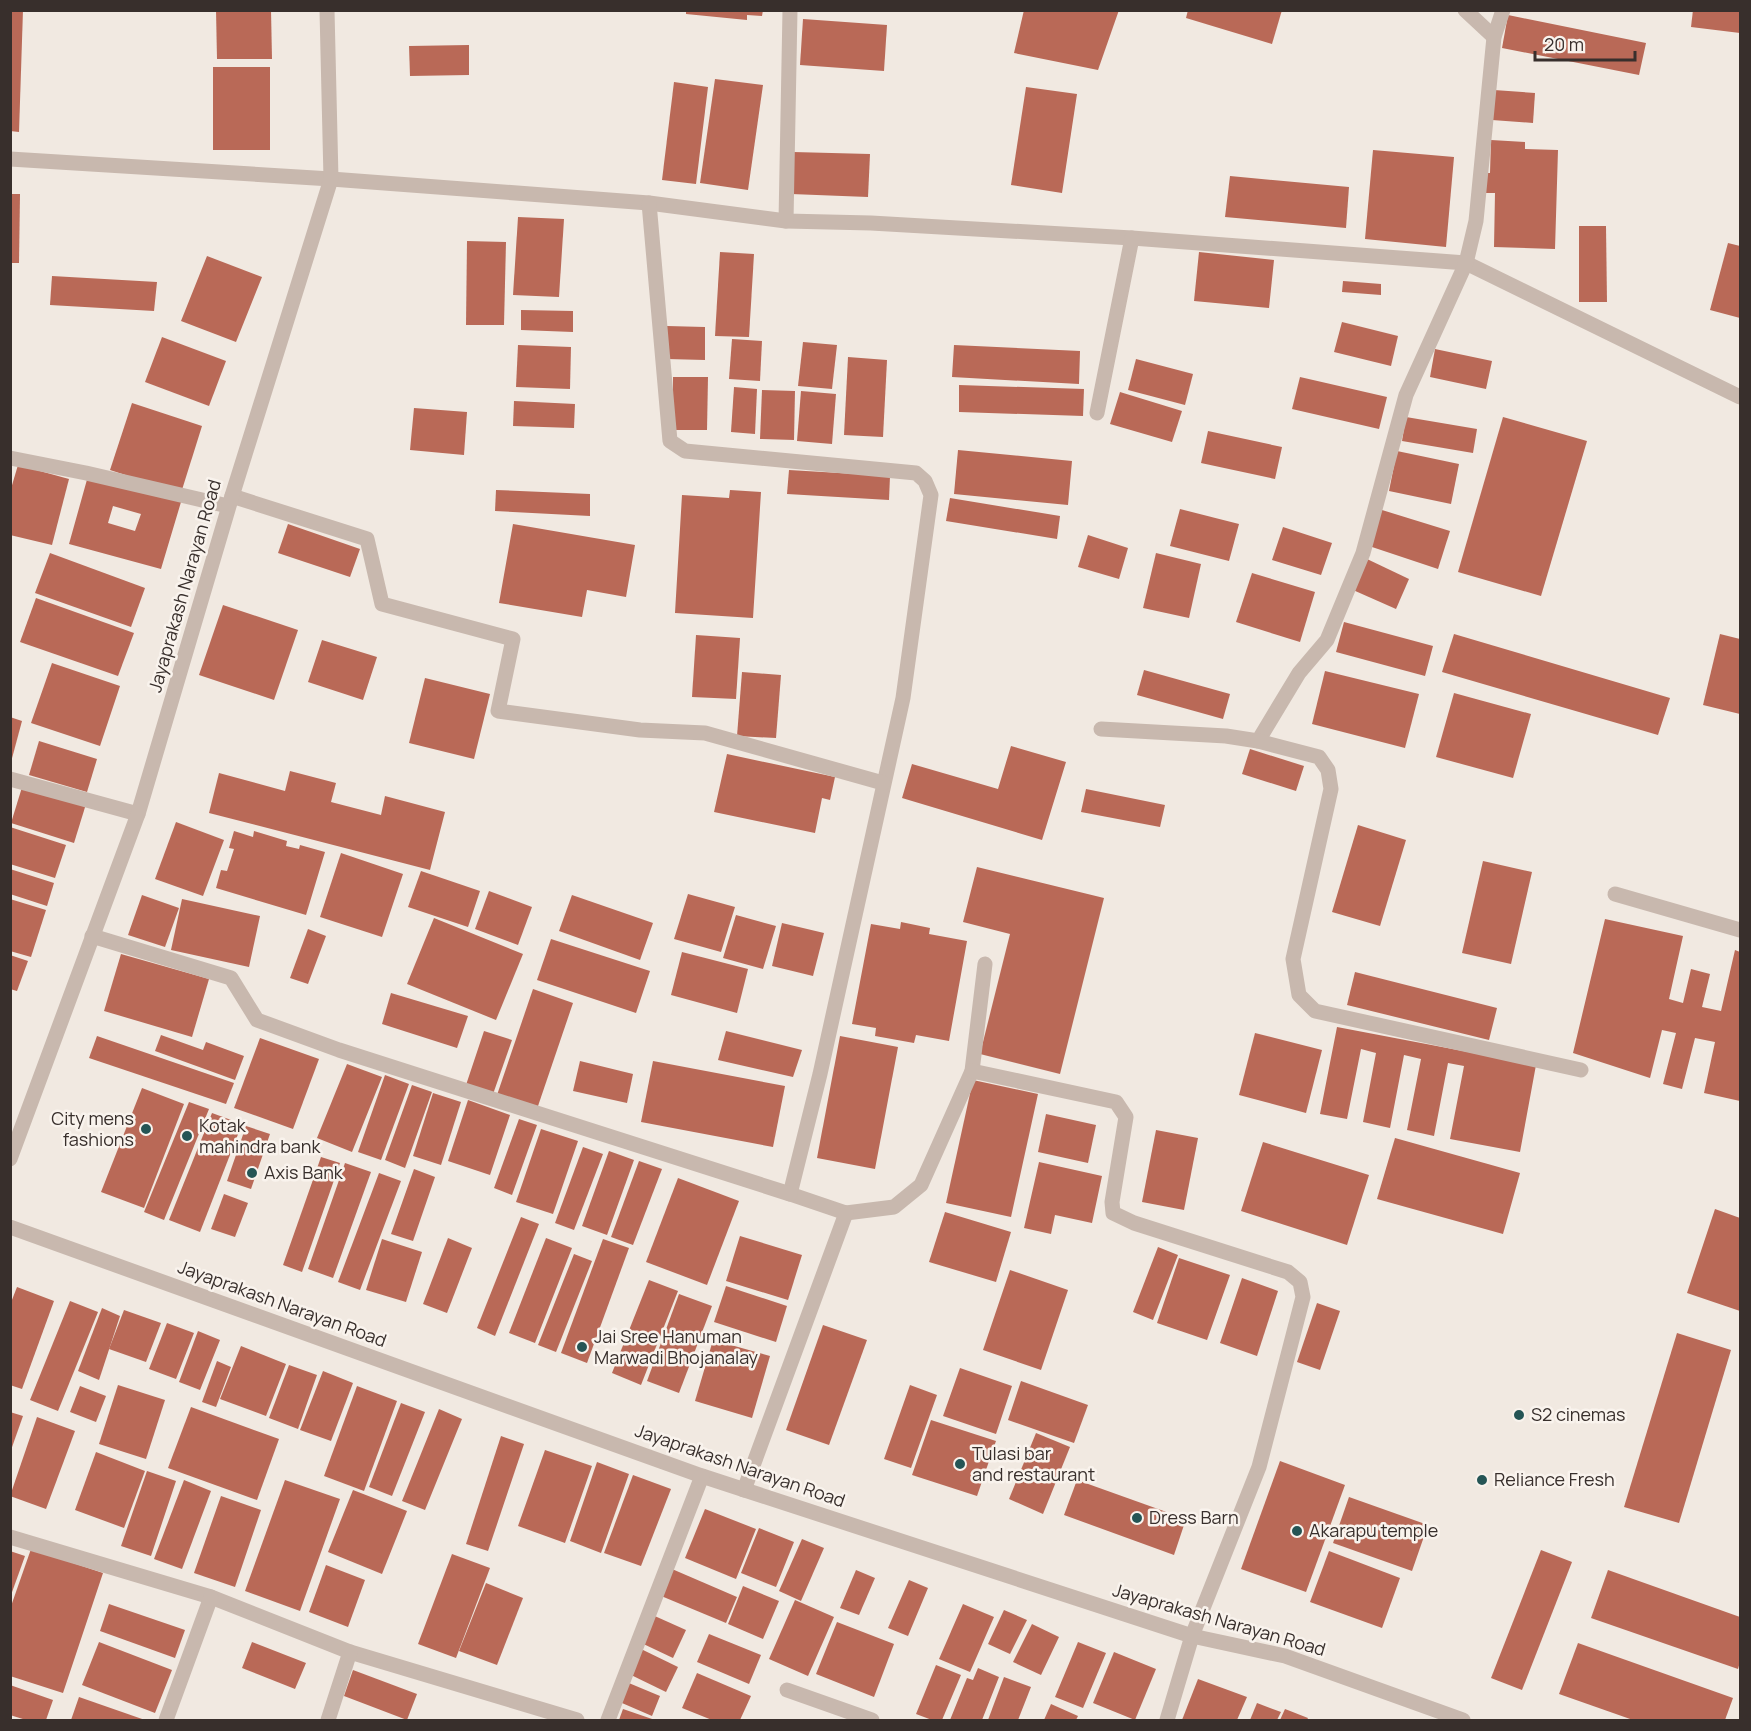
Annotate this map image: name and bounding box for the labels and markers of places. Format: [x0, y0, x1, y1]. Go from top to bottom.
place label: City mens fashions [51, 1106, 134, 1151]
place label: Kotak mahindra bank [199, 1113, 322, 1158]
marker: City mens fashions [139, 1122, 153, 1136]
marker: Kotak mahindra bank [180, 1129, 194, 1143]
place label: Axis Bank [264, 1160, 344, 1184]
marker: Axis Bank [245, 1166, 259, 1180]
place label: Jai Sree Hanuman Marwadi Bhojanalay [594, 1324, 759, 1369]
marker: Jai Sree Hanuman Marwadi Bhojanalay [575, 1340, 589, 1354]
place label: S2 cinemas [1531, 1402, 1625, 1426]
marker: S2 cinemas [1512, 1408, 1526, 1422]
place label: Tulasi bar and restaurant [972, 1441, 1095, 1486]
marker: Tulasi bar and restaurant [953, 1457, 967, 1471]
place label: Reliance Fresh [1494, 1467, 1615, 1491]
marker: Reliance Fresh [1475, 1473, 1489, 1487]
place label: Dress Barn [1149, 1505, 1239, 1529]
marker: Dress Barn [1130, 1511, 1144, 1525]
place label: Akarapu temple [1309, 1518, 1438, 1542]
marker: Akarapu temple [1290, 1524, 1304, 1538]

